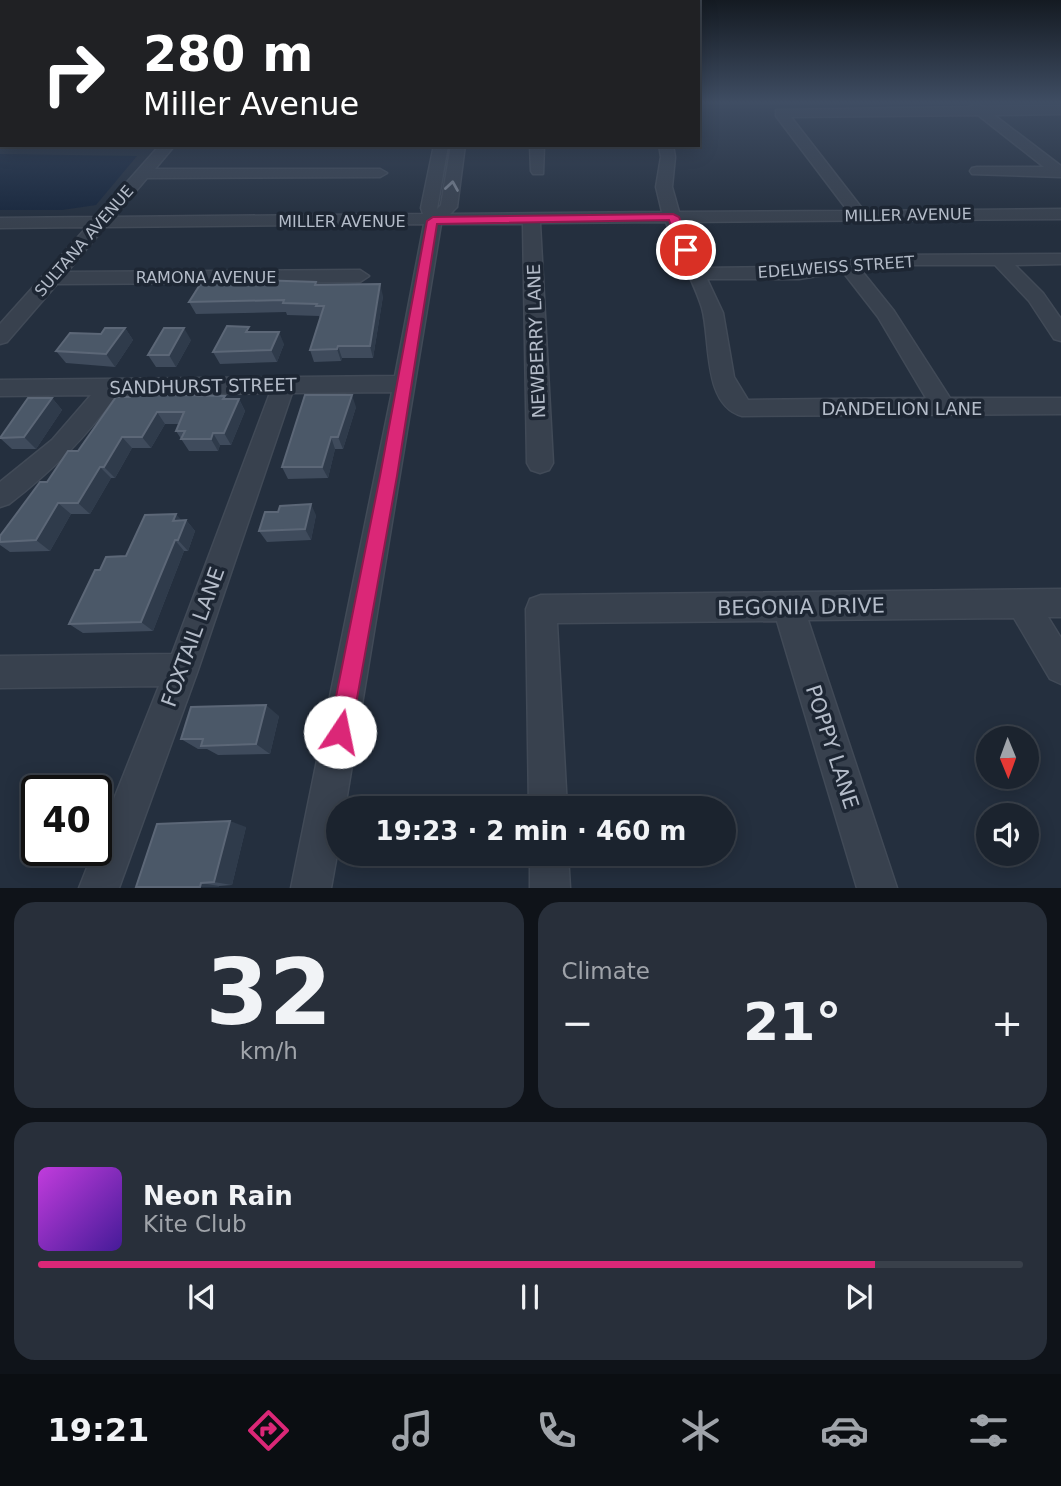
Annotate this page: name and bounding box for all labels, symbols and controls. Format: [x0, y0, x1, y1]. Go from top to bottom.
text: 280 m [143, 26, 313, 83]
icon: right [28, 28, 119, 119]
text: Miller Avenue [143, 85, 359, 123]
one-way arrow [444, 181, 459, 192]
street label: SULTANA AVENUE [31, 182, 137, 300]
street label: MILLER AVENUE [844, 204, 972, 226]
street label: MILLER AVENUE [278, 212, 406, 231]
pin [656, 220, 716, 280]
icon: arrive [667, 231, 705, 269]
street label: EDELWEISS STREET [757, 252, 915, 282]
street label: NEWBERRY LANE [523, 263, 549, 419]
street label: RAMONA AVENUE [136, 268, 276, 287]
street label: SANDHURST STREET [109, 374, 298, 398]
street label: DANDELION LANE [822, 398, 982, 419]
street label: FOXTAIL LANE [157, 564, 229, 710]
street label: BEGONIA DRIVE [717, 594, 885, 620]
street label: POPPY LANE [801, 682, 863, 812]
position arrow [303, 695, 377, 769]
north arrow [976, 726, 1040, 789]
map controls [976, 726, 1039, 866]
speed limit sign: 40 [21, 775, 112, 866]
button: sound [976, 803, 1039, 866]
text: 19:23 · 2 min · 460 m [376, 816, 686, 846]
text: 32 [205, 940, 332, 1045]
text: Climate [562, 958, 650, 984]
text: 21° [743, 992, 841, 1052]
text: − [562, 1001, 593, 1045]
text: + [991, 1001, 1023, 1045]
text: km/h [240, 1038, 298, 1064]
text: Neon Rain [143, 1181, 293, 1211]
text: Kite Club [143, 1211, 247, 1237]
icon: previous [183, 1278, 221, 1316]
icon: pause [511, 1278, 549, 1316]
icon: next [840, 1278, 878, 1316]
icon: directions [244, 1406, 293, 1455]
icon: music [388, 1406, 437, 1455]
icon: phone [532, 1406, 581, 1455]
icon: climate [676, 1406, 725, 1455]
icon: car [820, 1406, 869, 1455]
icon: filters [964, 1406, 1013, 1455]
text: 19:21 [48, 1411, 149, 1449]

